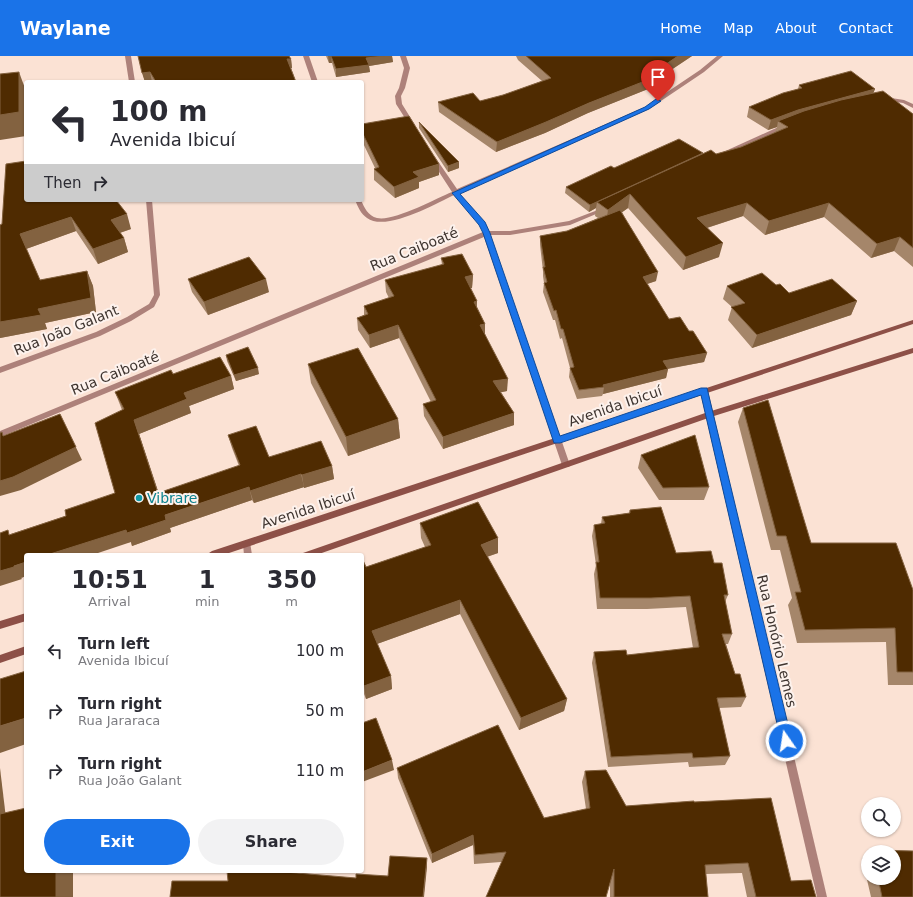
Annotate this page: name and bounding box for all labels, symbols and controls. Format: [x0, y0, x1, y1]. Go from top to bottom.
text: Waylane [20, 17, 111, 39]
text: Home [660, 20, 702, 36]
text: Map [724, 20, 753, 36]
text: About [775, 20, 817, 36]
text: Contact [839, 20, 893, 36]
pin [641, 60, 675, 101]
icon: arrive [647, 66, 669, 88]
text: 100 m [110, 95, 207, 128]
icon: left [44, 96, 96, 148]
text: Avenida Ibicuí [110, 129, 236, 150]
icon: right [89, 172, 111, 194]
text: Then [44, 174, 81, 192]
street label: Rua Caiboaté [368, 224, 460, 274]
street label: Rua João Galant [11, 302, 121, 358]
street label: Rua Caiboaté [69, 348, 161, 398]
street label: Avenida Ibicuí [566, 382, 665, 429]
street label: Avenida Ibicuí [259, 486, 358, 532]
place label: Vibrare [147, 490, 197, 506]
marker: Vibrare [134, 493, 144, 503]
text: 10:51 [71, 566, 148, 594]
text: 1 [199, 566, 215, 594]
text: 350 [267, 566, 317, 594]
street label: Rua Honório Lemes [754, 573, 800, 709]
text: Arrival [88, 594, 131, 609]
text: min [195, 594, 219, 609]
text: m [285, 594, 298, 609]
text: Turn left [78, 635, 150, 653]
icon: left [44, 640, 66, 662]
text: 100 m [296, 642, 344, 660]
text: Avenida Ibicuí [78, 653, 169, 668]
text: Turn right [78, 695, 162, 713]
icon: right [44, 700, 66, 722]
text: 50 m [306, 702, 344, 720]
text: Rua Jararaca [78, 713, 160, 728]
position arrow [765, 720, 807, 762]
text: Turn right [78, 755, 162, 773]
icon: right [44, 760, 66, 782]
text: 110 m [296, 762, 344, 780]
text: Rua João Galant [78, 773, 182, 788]
map controls [861, 797, 901, 885]
button: search [861, 797, 901, 837]
button: Exit [44, 819, 190, 865]
button: Share [198, 819, 344, 865]
button: layers [861, 845, 901, 885]

